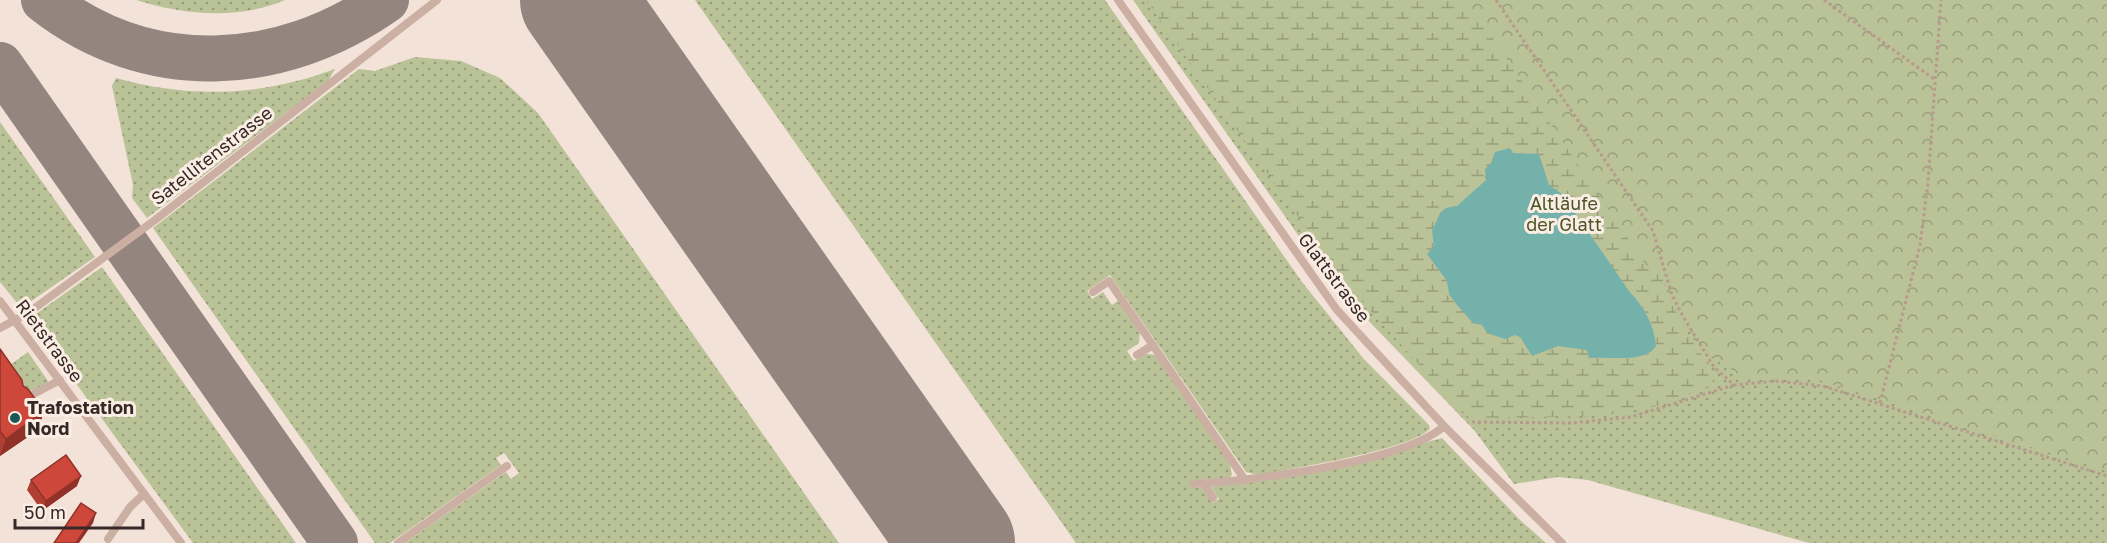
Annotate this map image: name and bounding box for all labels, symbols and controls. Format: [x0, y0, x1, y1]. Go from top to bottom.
street label: Satellitenstrasse [147, 101, 276, 209]
park label: Altläufe der Glatt [1526, 192, 1602, 235]
street label: Glattstrasse [1294, 228, 1375, 326]
street label: Rietstrasse [12, 295, 88, 386]
place label: Trafostation Nord [27, 396, 134, 439]
marker: Trafostation Nord [8, 411, 22, 425]
scale bar [15, 492, 142, 530]
text: 50 m [24, 501, 66, 523]

